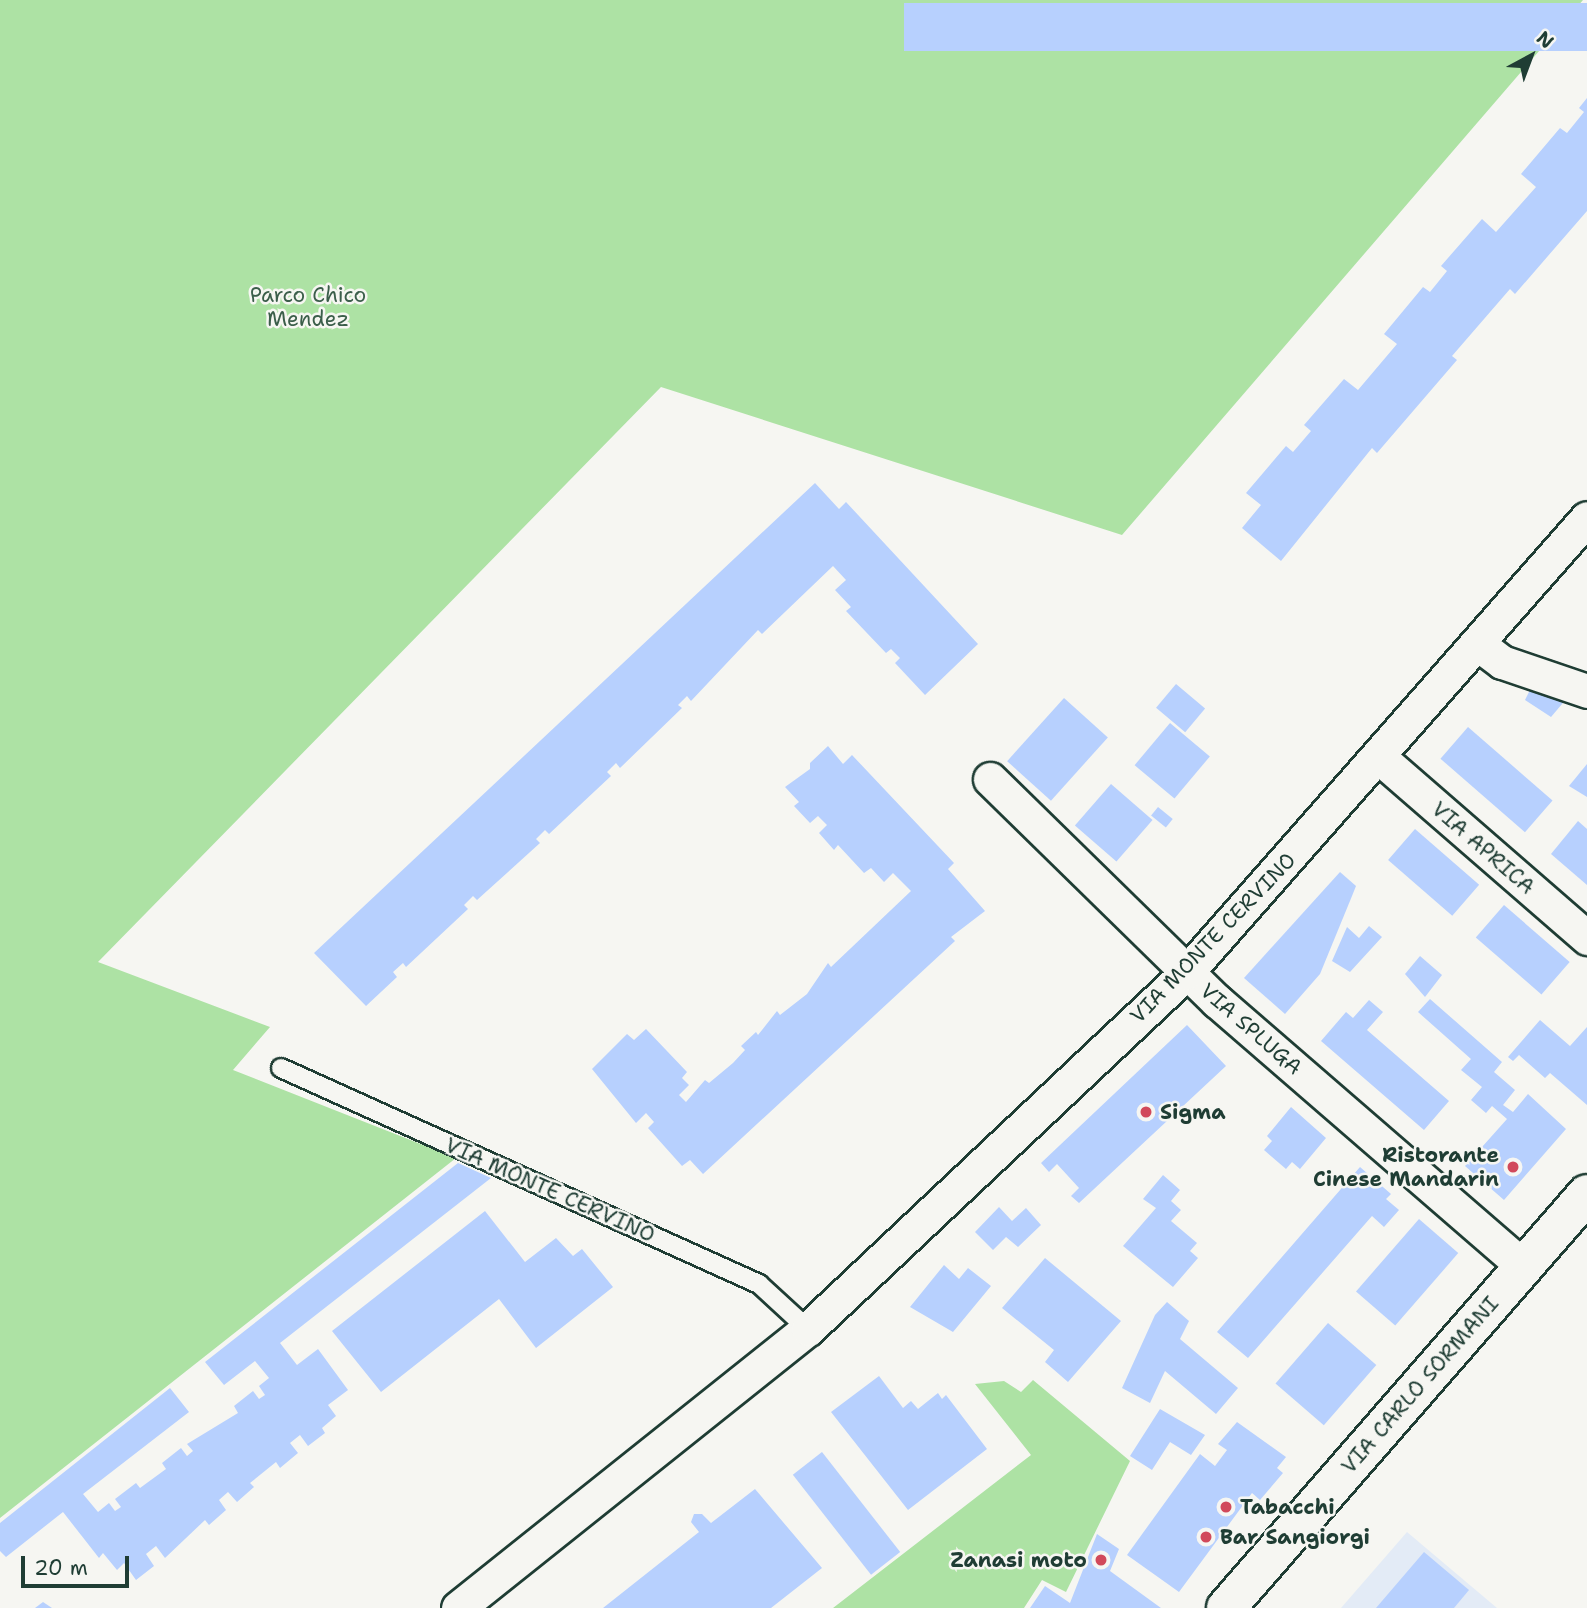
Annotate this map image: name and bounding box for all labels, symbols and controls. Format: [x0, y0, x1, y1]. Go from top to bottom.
north arrow [1496, 21, 1566, 91]
text: N [1531, 25, 1559, 54]
park label: Parco Chico Mendez [250, 282, 366, 332]
street label: VIA APRICA [1426, 796, 1540, 900]
street label: VIA MONTE CERVINO [1125, 848, 1301, 1028]
street label: VIA SPLUGA [1195, 978, 1307, 1080]
place label: Sigma [1160, 1099, 1226, 1125]
marker: Sigma [1138, 1104, 1154, 1120]
street label: VIA MONTE CERVINO [441, 1132, 659, 1248]
place label: Ristorante Cinese Mandarin [1313, 1142, 1499, 1192]
marker: Ristorante Cinese Mandarin [1505, 1159, 1521, 1175]
street label: VIA CARLO SORMANI [1336, 1291, 1504, 1479]
place label: Tabacchi [1240, 1494, 1335, 1520]
marker: Tabacchi [1218, 1499, 1234, 1515]
place label: Bar Sangiorgi [1220, 1524, 1370, 1550]
marker: Bar Sangiorgi [1198, 1529, 1214, 1545]
scale bar [24, 1542, 133, 1586]
place label: Zanasi moto [950, 1547, 1087, 1573]
marker: Zanasi moto [1093, 1552, 1109, 1568]
text: 20 m [34, 1554, 88, 1582]

